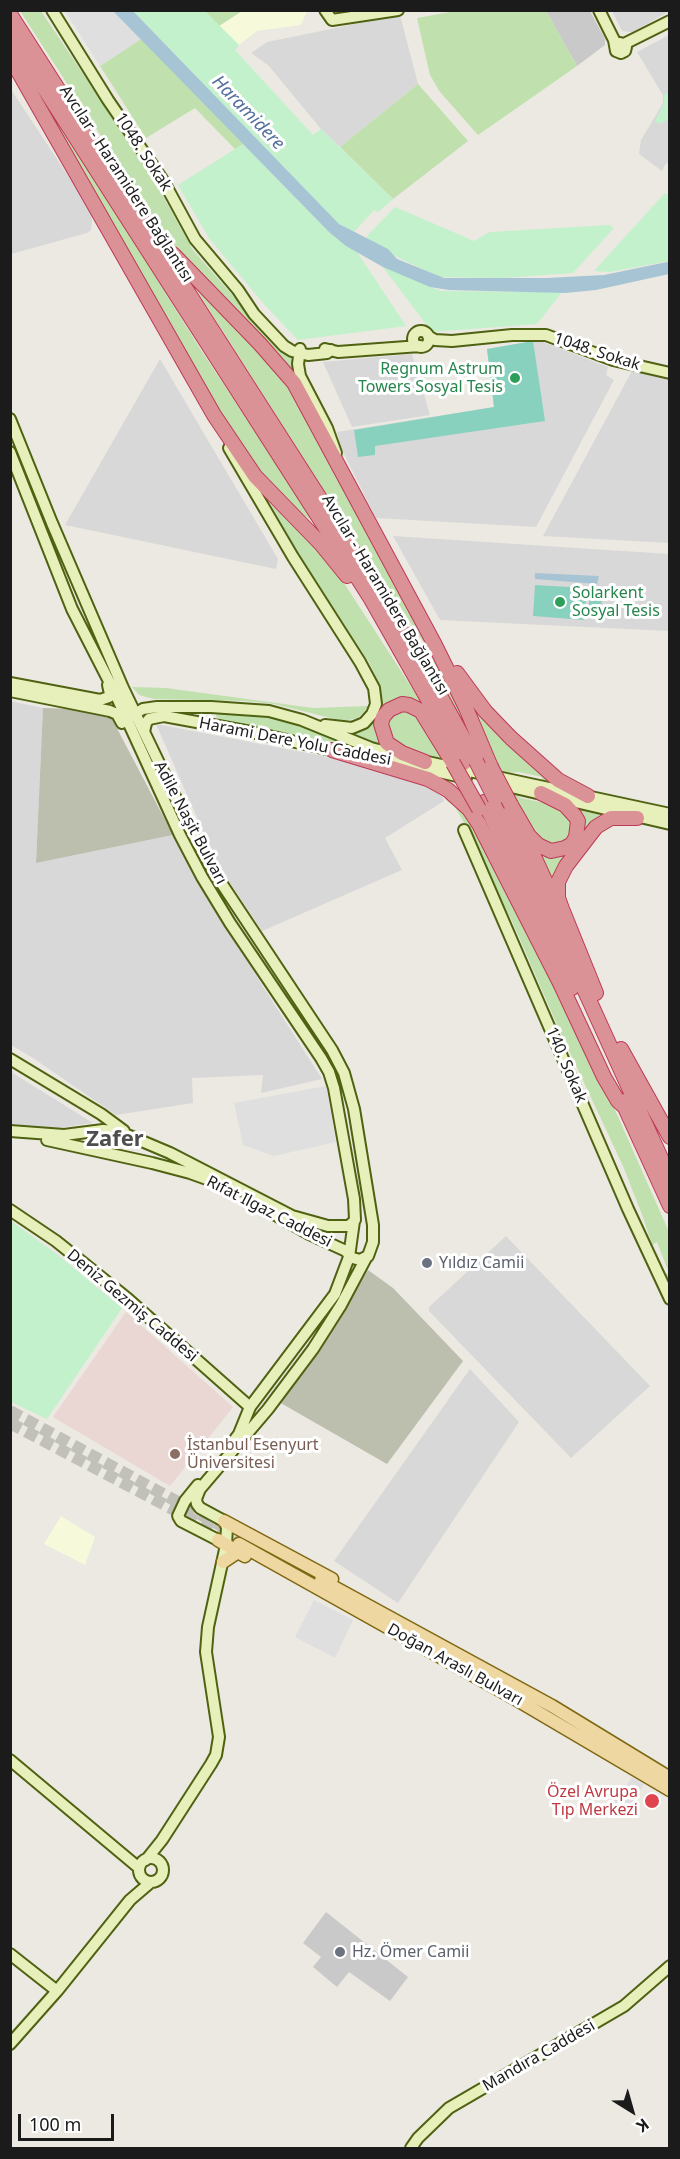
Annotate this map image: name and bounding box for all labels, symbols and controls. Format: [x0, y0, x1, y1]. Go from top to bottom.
water label: Haramidere [207, 71, 289, 155]
street label: Avcılar - Haramidere Bağlantısı [55, 82, 197, 286]
street label: 1048. Sokak [111, 109, 175, 195]
street label: 1048. Sokak [551, 329, 643, 375]
place label: Regnum Astrum Towers Sosyal Tesis [358, 359, 503, 397]
marker: Regnum Astrum Towers Sosyal Tesis [508, 371, 522, 385]
street label: Avcılar - Haramidere Bağlantısı [317, 491, 453, 699]
place label: Solarkent Sosyal Tesis [572, 583, 660, 621]
marker: Solarkent Sosyal Tesis [553, 595, 567, 609]
street label: Harami Dere Yolu Caddesi [197, 714, 393, 770]
street label: Adile Naşit Bulvarı [149, 758, 231, 888]
street label: 140. Sokak [541, 1024, 591, 1106]
district label: Zafer [86, 1127, 144, 1153]
street label: Rıfat Ilgaz Caddesi [203, 1172, 335, 1252]
street label: Deniz Gezmiş Caddesi [63, 1246, 201, 1366]
place label: Yıldız Camii [439, 1253, 524, 1273]
marker: Yıldız Camii [420, 1256, 434, 1270]
place label: İstanbul Esenyurt Üniversitesi [187, 1435, 319, 1473]
marker: İstanbul Esenyurt Üniversitesi [168, 1447, 182, 1461]
street label: Doğan Araslı Bulvarı [384, 1620, 526, 1710]
place label: Özel Avrupa Tıp Merkezi [547, 1782, 638, 1820]
marker: Özel Avrupa Tıp Merkezi [643, 1792, 661, 1810]
place label: Hz. Ömer Camii [352, 1942, 469, 1962]
marker: Hz. Ömer Camii [333, 1945, 347, 1959]
street label: Mandıra Caddesi [479, 2016, 599, 2096]
north arrow [602, 2081, 662, 2141]
scale bar [21, 2102, 117, 2140]
text: 100 m [29, 2112, 81, 2136]
text: K [632, 2113, 654, 2137]

